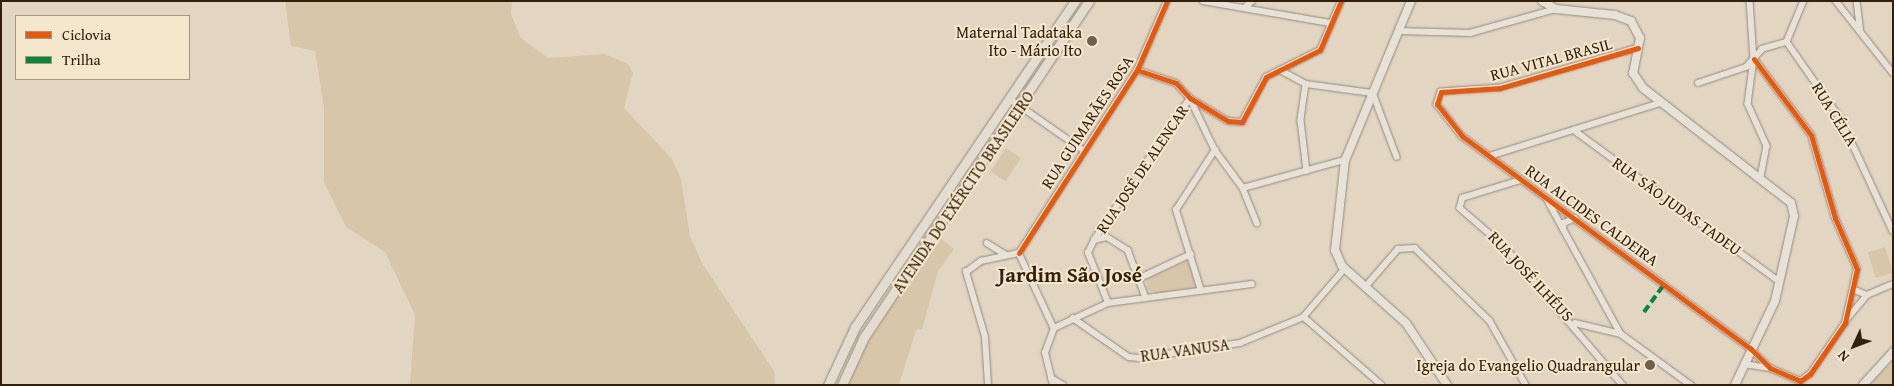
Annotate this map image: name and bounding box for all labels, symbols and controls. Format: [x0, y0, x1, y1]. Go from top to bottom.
legend [15, 15, 190, 80]
place label: Maternal Tadataka Ito - Mário Ito [956, 22, 1082, 60]
text: Ciclovia [62, 24, 111, 45]
street label: RUA VITAL BRASIL [1488, 34, 1614, 84]
marker: Maternal Tadataka Ito - Mário Ito [1086, 35, 1098, 47]
text: Trilha [62, 49, 101, 70]
street label: RUA GUIMARÃES ROSA [1037, 52, 1137, 192]
street label: RUA CÉLIA [1808, 79, 1862, 149]
street label: AVENIDA DO EXÉRCITO BRASILEIRO [888, 87, 1038, 297]
street label: RUA JOSÉ DE ALENCAR [1092, 101, 1192, 237]
street label: RUA SÃO JUDAS TADEU [1609, 153, 1745, 259]
street label: RUA ALCIDES CALDEIRA [1522, 160, 1662, 270]
street label: RUA JOSÉ ILHÉUS [1484, 227, 1578, 325]
district label: Jardim São José [998, 262, 1142, 288]
north arrow [1829, 321, 1879, 371]
street label: RUA VANUSA [1139, 334, 1231, 366]
text: N [1833, 346, 1854, 366]
place label: Igreja do Evangelio Quadrangular [1416, 355, 1640, 375]
marker: Igreja do Evangelio Quadrangular [1644, 359, 1656, 371]

